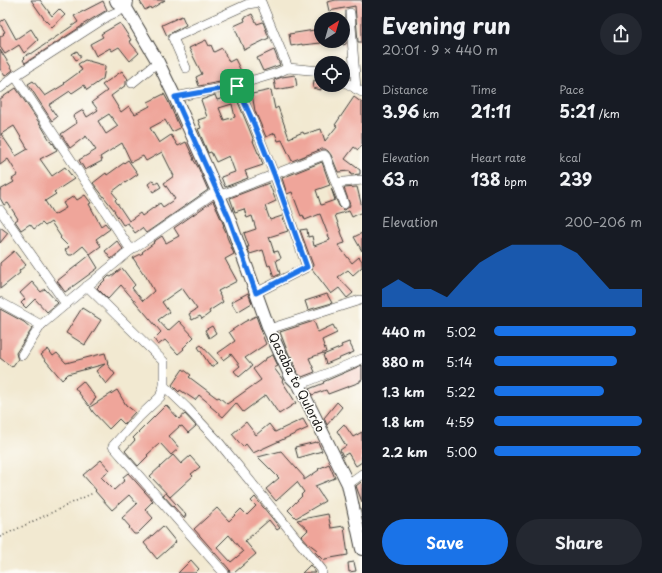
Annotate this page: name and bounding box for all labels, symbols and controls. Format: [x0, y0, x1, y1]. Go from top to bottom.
text: Evening run [382, 8, 511, 41]
north arrow [314, 12, 350, 48]
map controls [314, 12, 350, 92]
button: share [600, 13, 642, 55]
text: 20:01 · 9 × 440 m [382, 40, 498, 59]
button: locate [314, 56, 350, 92]
pin [220, 69, 254, 103]
icon: arrive [226, 75, 248, 97]
text: Distance [382, 81, 428, 98]
text: Time [471, 81, 497, 98]
text: Pace [559, 81, 584, 98]
text: 3.96 [382, 98, 419, 124]
text: 21:11 [471, 98, 511, 124]
text: 5:21 [559, 98, 595, 124]
text: km [419, 105, 439, 122]
text: /km [595, 105, 620, 122]
text: Elevation [382, 149, 429, 166]
text: Heart rate [471, 149, 526, 166]
text: kcal [559, 149, 581, 166]
text: 63 [382, 166, 405, 192]
text: 138 [471, 166, 501, 192]
text: 239 [559, 166, 592, 192]
text: m [405, 173, 419, 190]
text: bpm [501, 173, 527, 190]
text: Elevation [382, 212, 438, 231]
text: 200–206 m [564, 212, 642, 231]
text: 440 m [382, 322, 425, 341]
text: 5:02 [446, 322, 476, 341]
street label: Qasaba to Qulordo [264, 329, 330, 435]
text: 880 m [382, 352, 424, 371]
text: 5:14 [446, 352, 473, 371]
text: 1.3 km [382, 382, 425, 401]
text: 5:22 [446, 382, 476, 401]
text: 1.8 km [382, 412, 424, 431]
text: 4:59 [446, 412, 475, 431]
text: 2.2 km [382, 442, 428, 461]
text: 5:00 [446, 442, 477, 461]
button: Save [382, 519, 508, 565]
button: Share [516, 519, 642, 565]

